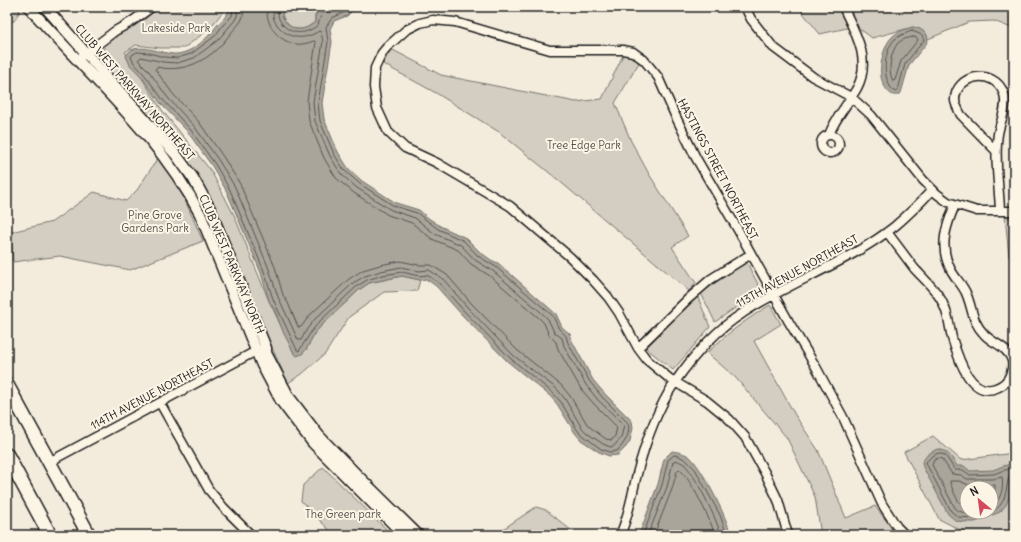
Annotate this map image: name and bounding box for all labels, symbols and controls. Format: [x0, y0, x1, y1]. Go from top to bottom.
street label: CLUB WEST PARKWAY NORTHEAST [72, 21, 198, 163]
park label: Lakeside Park [142, 21, 211, 35]
street label: HASTINGS STREET NORTHEAST [675, 96, 761, 242]
park label: Tree Edge Park [547, 138, 621, 152]
street label: CLUB WEST PARKWAY NORTH [196, 192, 268, 336]
park label: Pine Grove Gardens Park [121, 208, 189, 235]
street label: 113TH AVENUE NORTHEAST [734, 231, 861, 310]
street label: 114TH AVENUE NORTHEAST [88, 355, 216, 432]
north arrow [959, 480, 999, 520]
text: N [967, 483, 981, 499]
park label: The Green park [305, 507, 382, 521]

